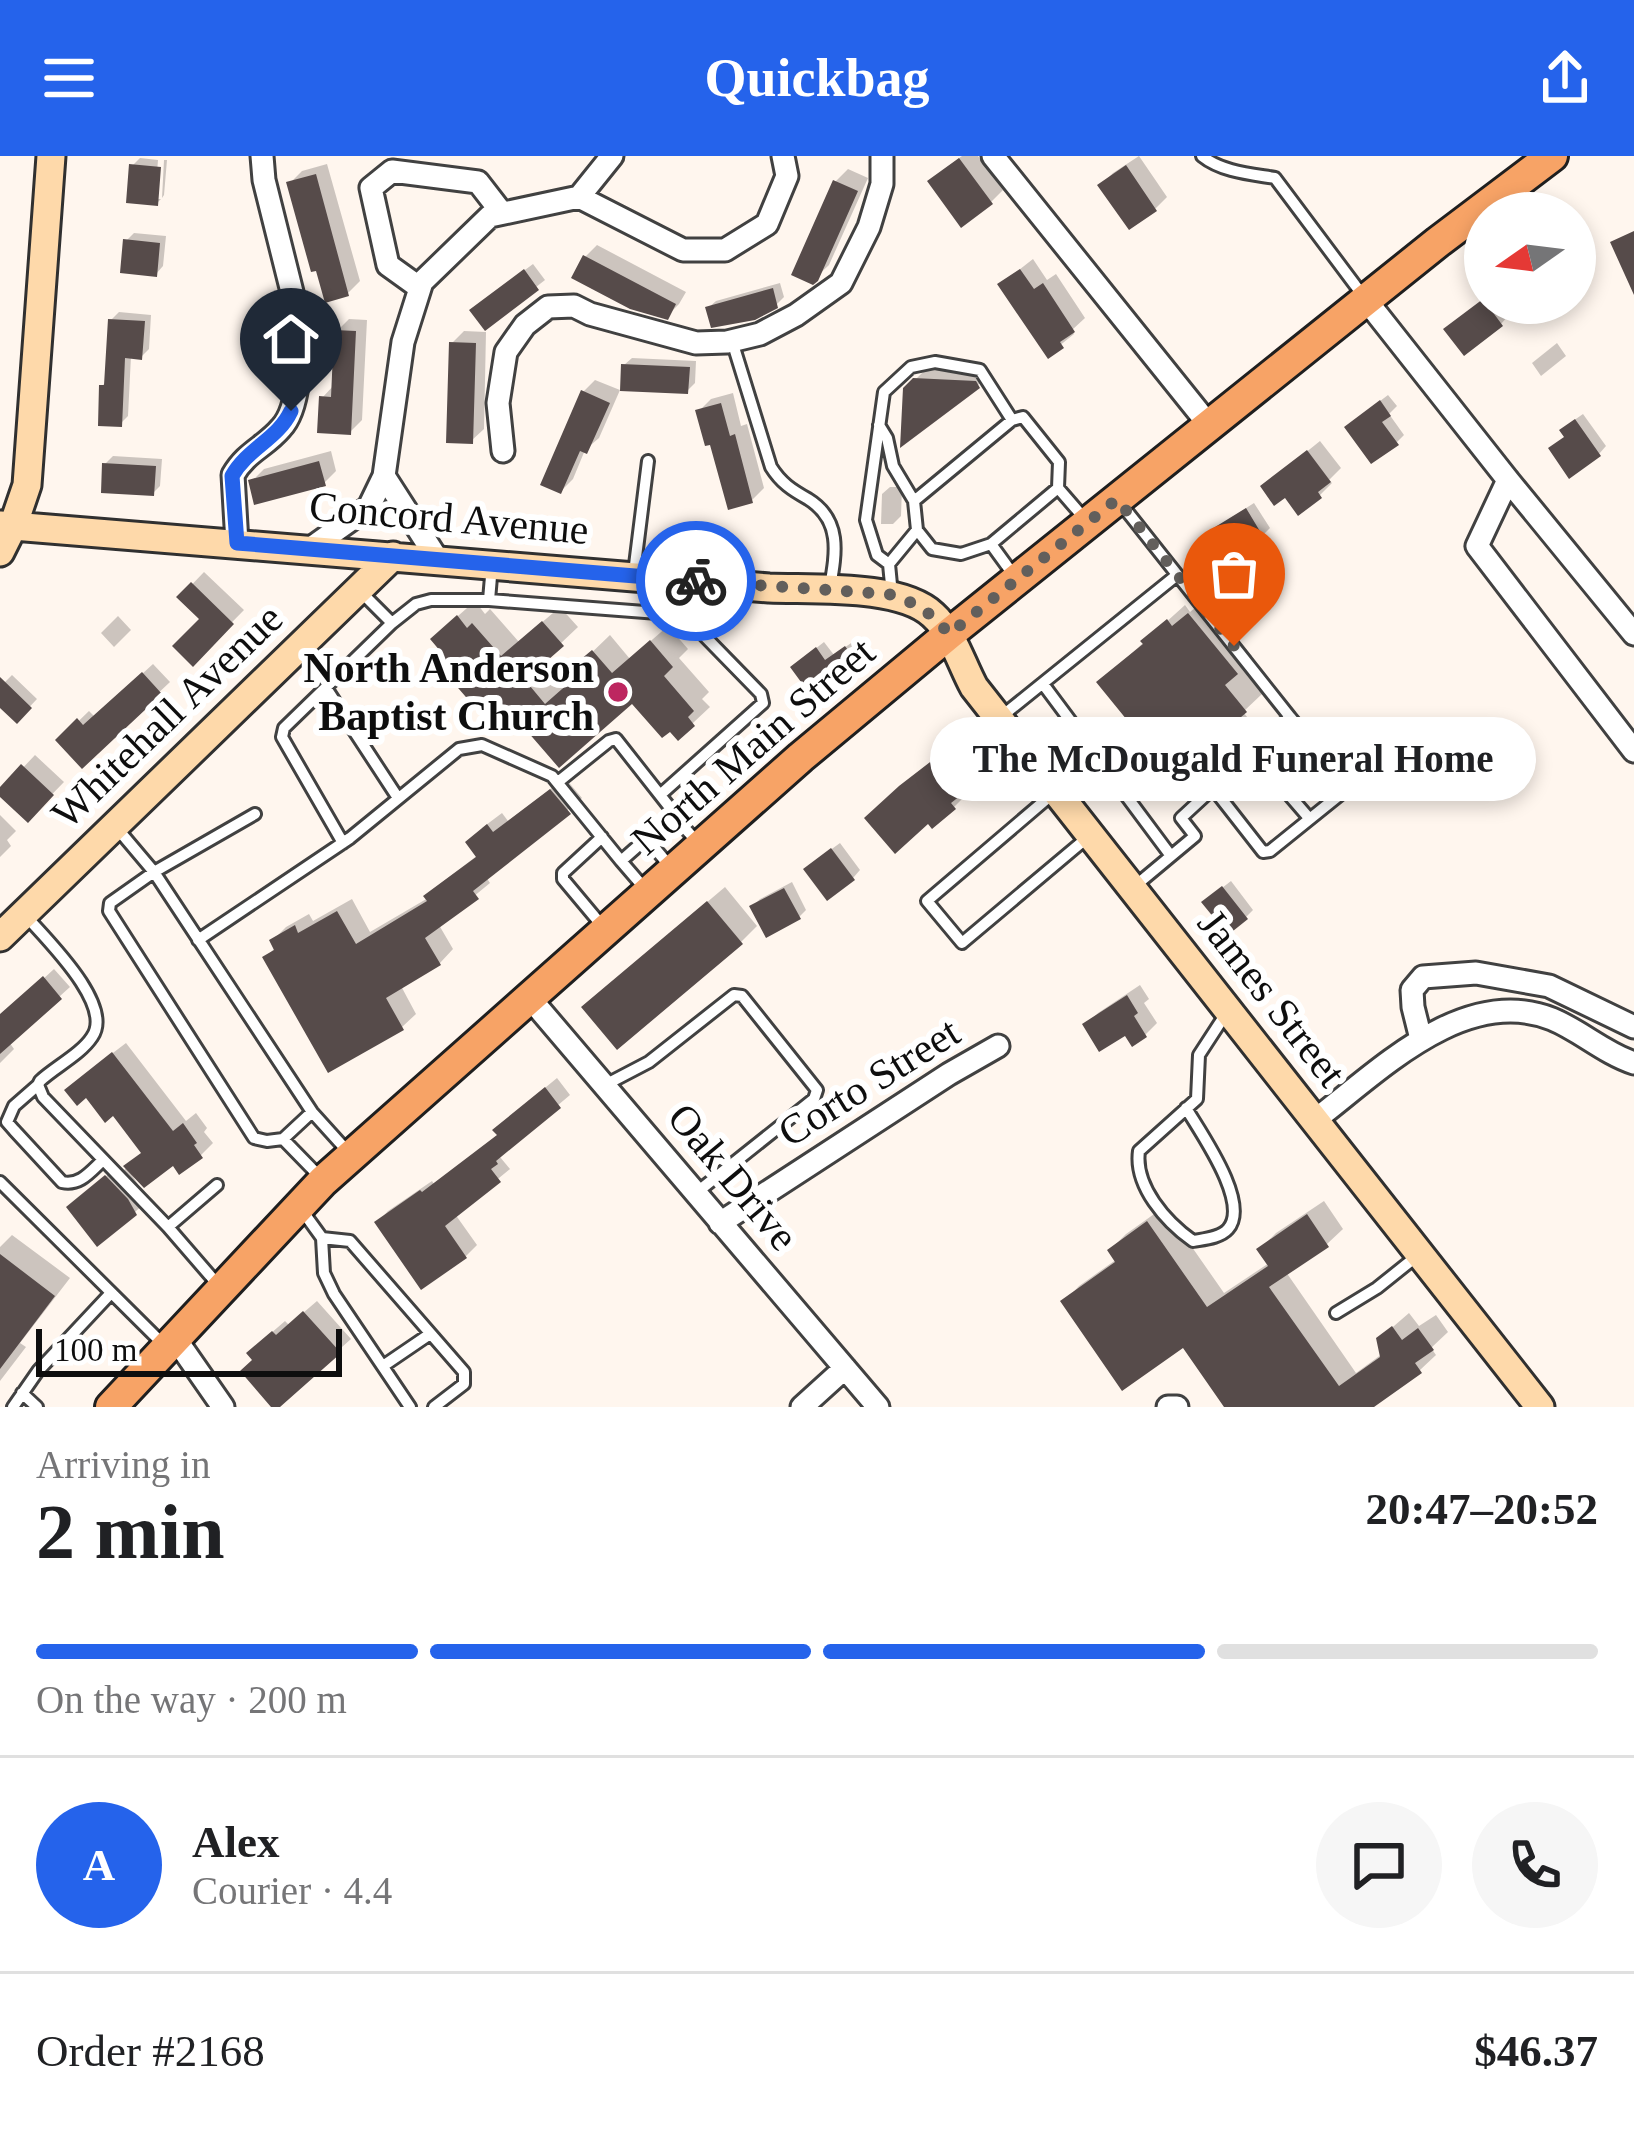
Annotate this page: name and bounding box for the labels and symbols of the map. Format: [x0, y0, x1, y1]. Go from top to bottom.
north arrow [1464, 192, 1596, 324]
pin [240, 288, 342, 411]
street label: Concord Avenue [307, 483, 591, 553]
courier [636, 521, 756, 641]
pin [1183, 523, 1285, 646]
street label: Whitehall Avenue [43, 595, 291, 837]
street label: North Main Street [623, 628, 884, 864]
place label: North Anderson Baptist Church [303, 645, 594, 739]
marker: North Anderson Baptist Church [605, 679, 631, 705]
callout: The McDougald Funeral Home [931, 718, 1537, 802]
street label: James Street [1189, 901, 1355, 1096]
street label: Corto Street [770, 1008, 968, 1156]
street label: Oak Drive [659, 1095, 807, 1259]
scale bar [36, 1323, 342, 1376]

